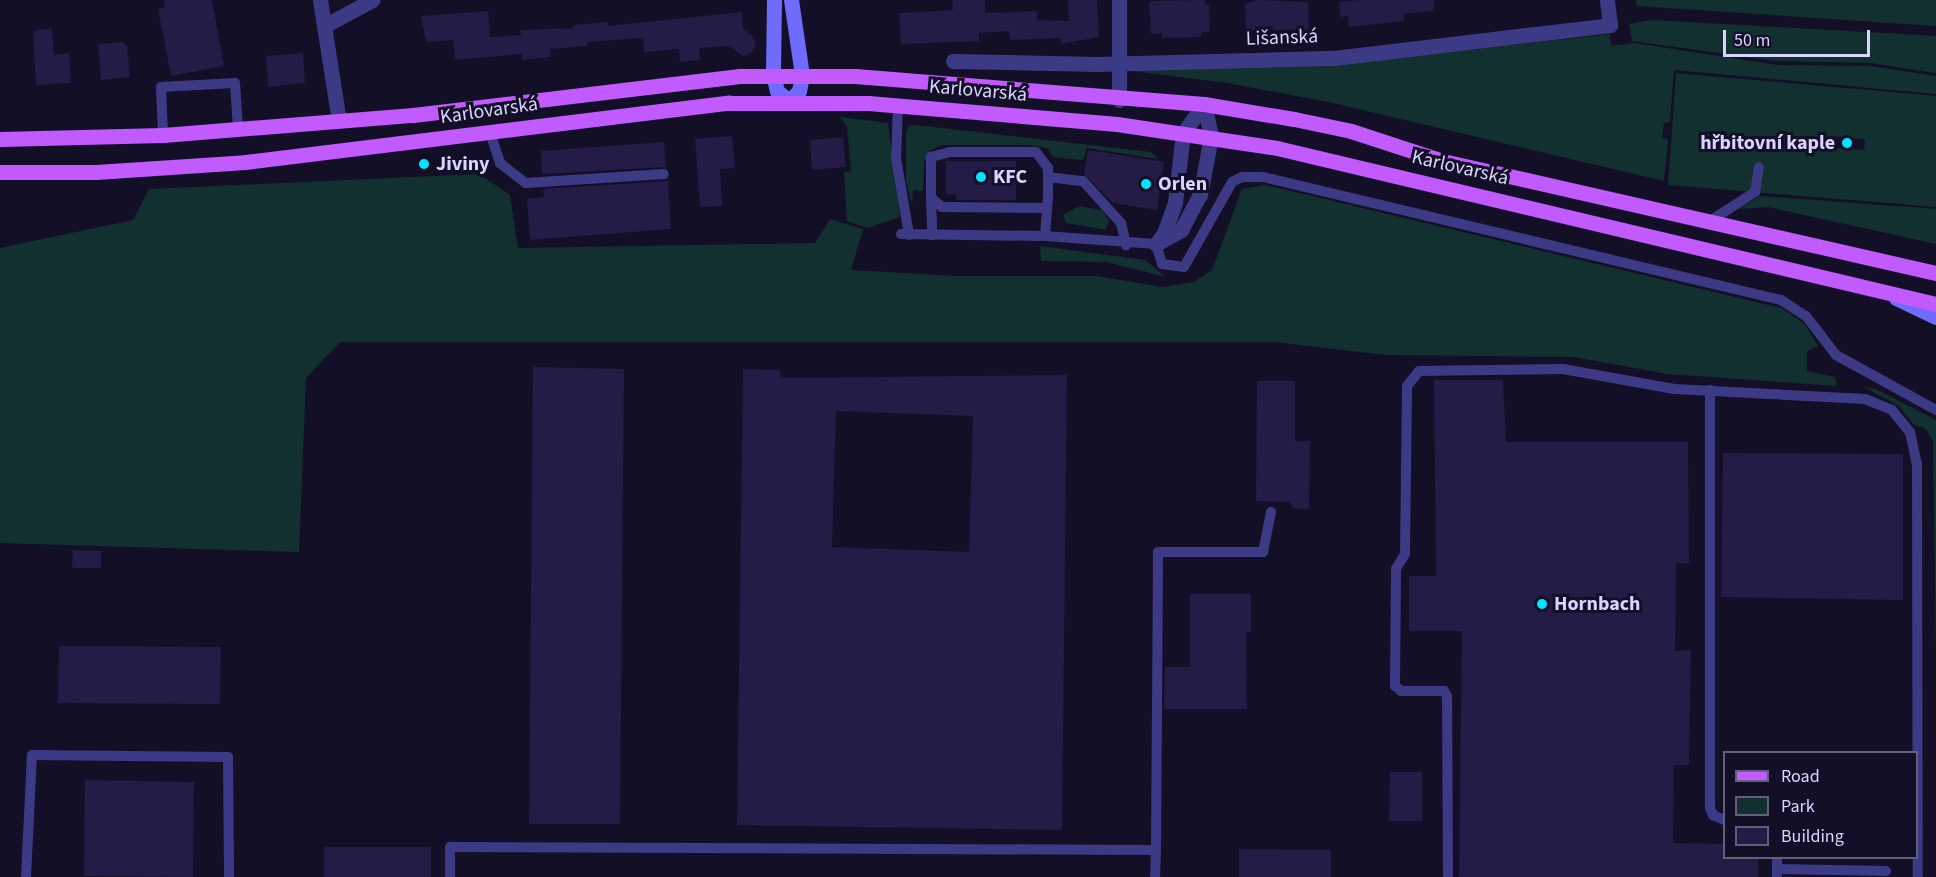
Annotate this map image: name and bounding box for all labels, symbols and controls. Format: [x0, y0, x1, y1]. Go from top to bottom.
scale bar [1726, 18, 1873, 56]
street label: Lišanská [1246, 25, 1318, 51]
text: 50 m [1734, 28, 1770, 53]
street label: Karlovarská [928, 75, 1028, 107]
street label: Karlovarská [439, 92, 539, 130]
place label: hřbitovní kaple [1700, 131, 1835, 155]
marker: hřbitovní kaple [1840, 136, 1854, 150]
street label: Karlovarská [1409, 145, 1511, 191]
place label: Jiviny [436, 152, 490, 176]
marker: Jiviny [417, 157, 431, 171]
place label: KFC [993, 165, 1027, 189]
marker: KFC [974, 170, 988, 184]
place label: Orlen [1158, 172, 1207, 196]
marker: Orlen [1139, 177, 1153, 191]
place label: Hornbach [1554, 592, 1641, 616]
marker: Hornbach [1535, 597, 1549, 611]
legend [1723, 751, 1918, 859]
text: Road [1781, 764, 1820, 789]
text: Park [1781, 794, 1815, 819]
text: Building [1781, 824, 1844, 849]

